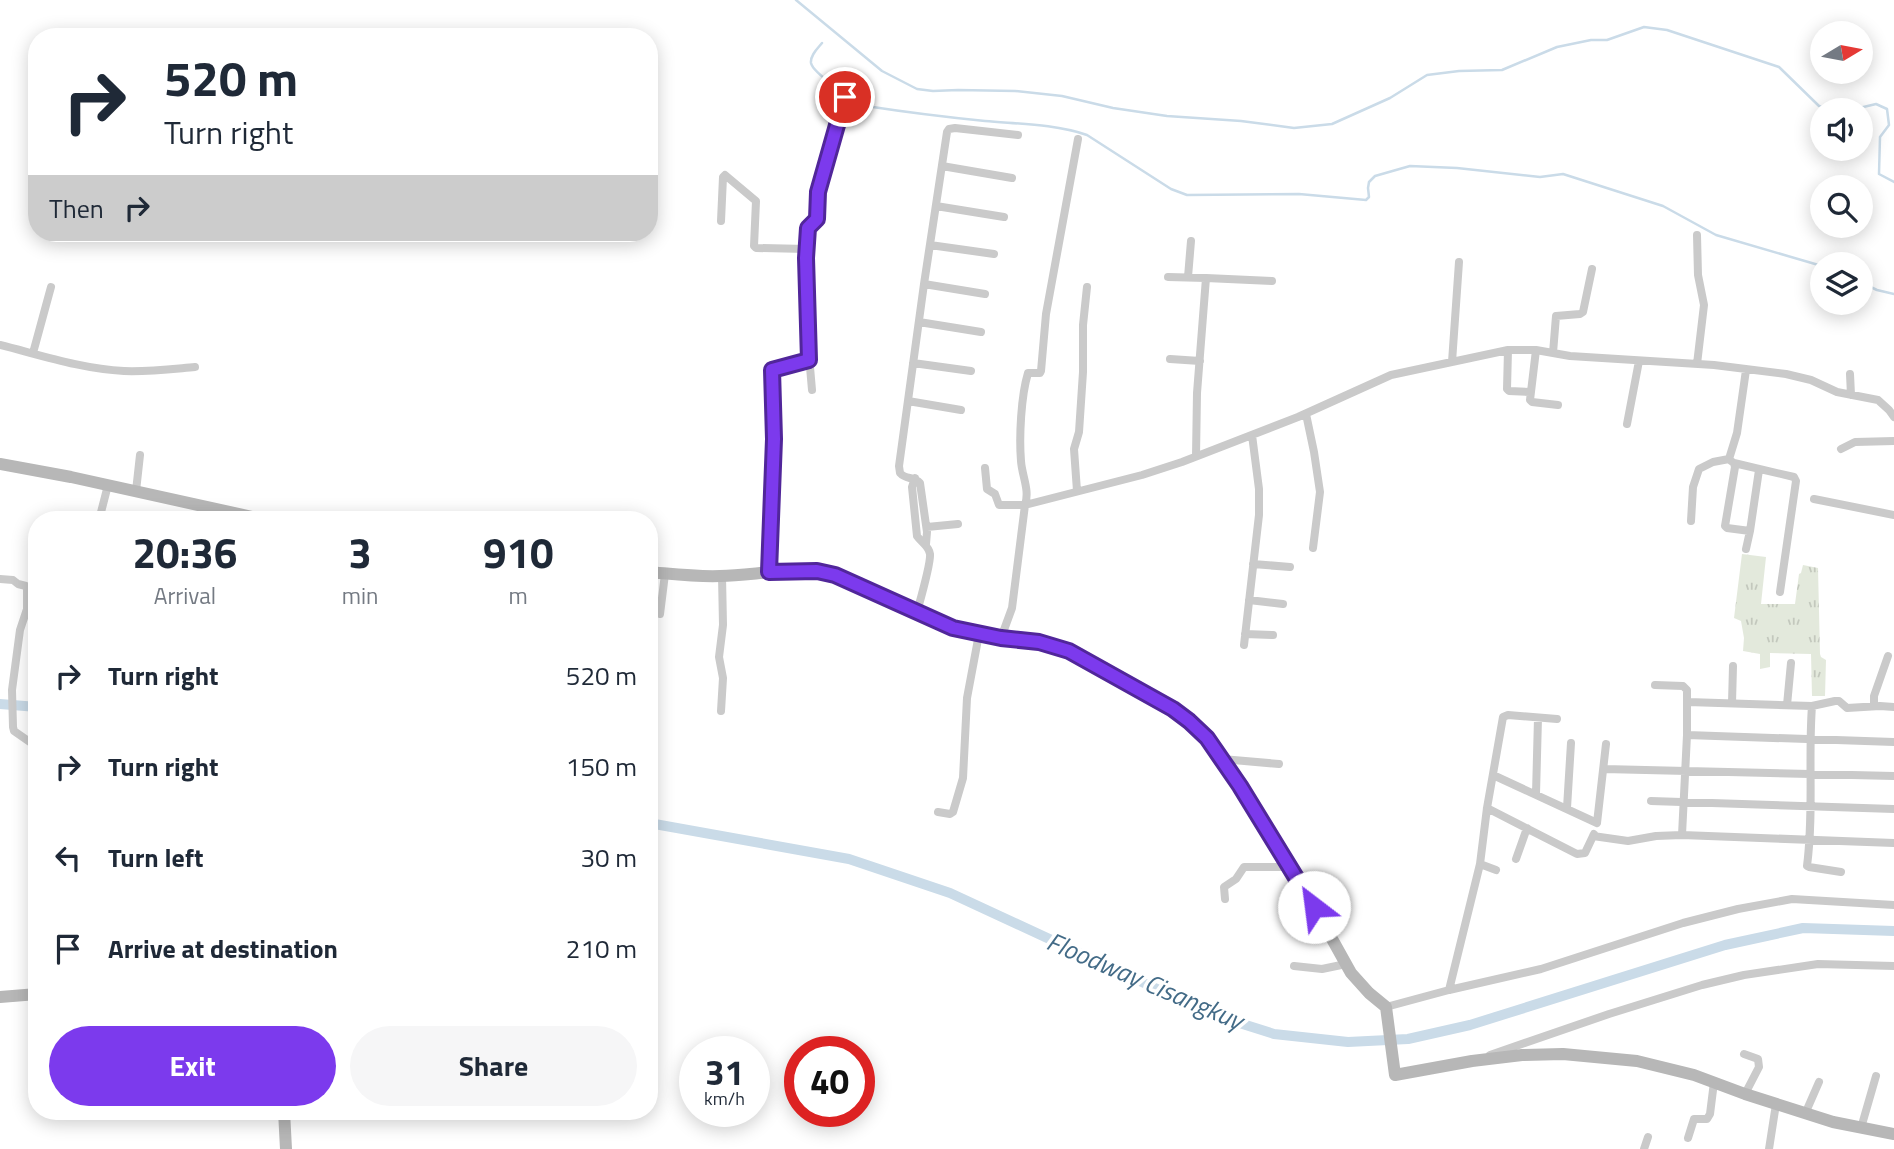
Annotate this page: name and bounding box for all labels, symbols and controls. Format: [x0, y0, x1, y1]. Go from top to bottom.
north arrow [1810, 21, 1872, 84]
map controls [1810, 21, 1873, 315]
text: 520 m [164, 40, 298, 115]
icon: right [49, 56, 140, 147]
pin [815, 67, 875, 127]
icon: arrive [826, 78, 864, 116]
button: sound [1810, 98, 1873, 161]
text: Turn right [164, 108, 293, 156]
button: search [1810, 175, 1873, 238]
text: Then [49, 189, 104, 228]
icon: right [118, 189, 156, 227]
button: layers [1810, 252, 1873, 315]
text: 20:36 [132, 520, 237, 584]
text: 3 [348, 520, 372, 584]
text: 910 [483, 520, 553, 584]
text: Arrival [154, 578, 216, 613]
text: min [342, 578, 378, 613]
text: m [509, 578, 528, 613]
text: Turn right [108, 656, 219, 695]
text: 520 m [566, 656, 637, 695]
icon: right [49, 657, 87, 695]
text: Turn right [108, 747, 219, 786]
text: 150 m [566, 747, 637, 786]
icon: right [49, 748, 87, 786]
text: Turn left [108, 838, 203, 877]
text: 30 m [580, 838, 637, 877]
icon: left [49, 839, 87, 877]
position arrow [1277, 870, 1351, 944]
water label: Floodway Cisangkuy [1041, 922, 1252, 1041]
text: Arrive at destination [108, 929, 338, 968]
text: 210 m [566, 929, 637, 968]
icon: arrive [49, 930, 87, 968]
button: Exit [49, 1026, 336, 1106]
button: Share [350, 1026, 637, 1106]
speed limit sign: 40 [784, 1036, 875, 1127]
text: 31 [705, 1045, 744, 1099]
text: km/h [704, 1085, 745, 1112]

